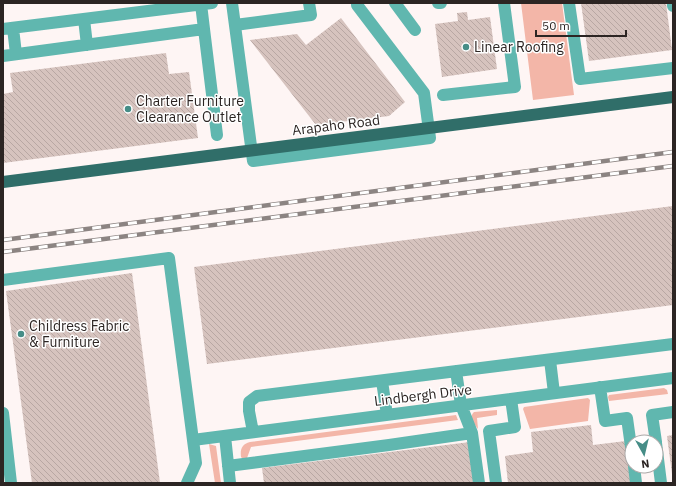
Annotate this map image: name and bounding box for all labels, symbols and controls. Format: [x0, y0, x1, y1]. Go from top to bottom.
scale bar [536, 12, 626, 38]
text: 50 m [542, 18, 570, 33]
place label: Linear Roofing [474, 38, 564, 56]
marker: Linear Roofing [461, 42, 471, 52]
place label: Charter Furniture Clearance Outlet [136, 92, 244, 126]
marker: Charter Furniture Clearance Outlet [123, 104, 133, 114]
street label: Arapaho Road [291, 111, 381, 139]
place label: Childress Fabric & Furniture [29, 317, 129, 351]
marker: Childress Fabric & Furniture [16, 329, 26, 339]
street label: Lindbergh Drive [373, 380, 473, 410]
north arrow [624, 434, 664, 474]
text: N [640, 456, 650, 471]

